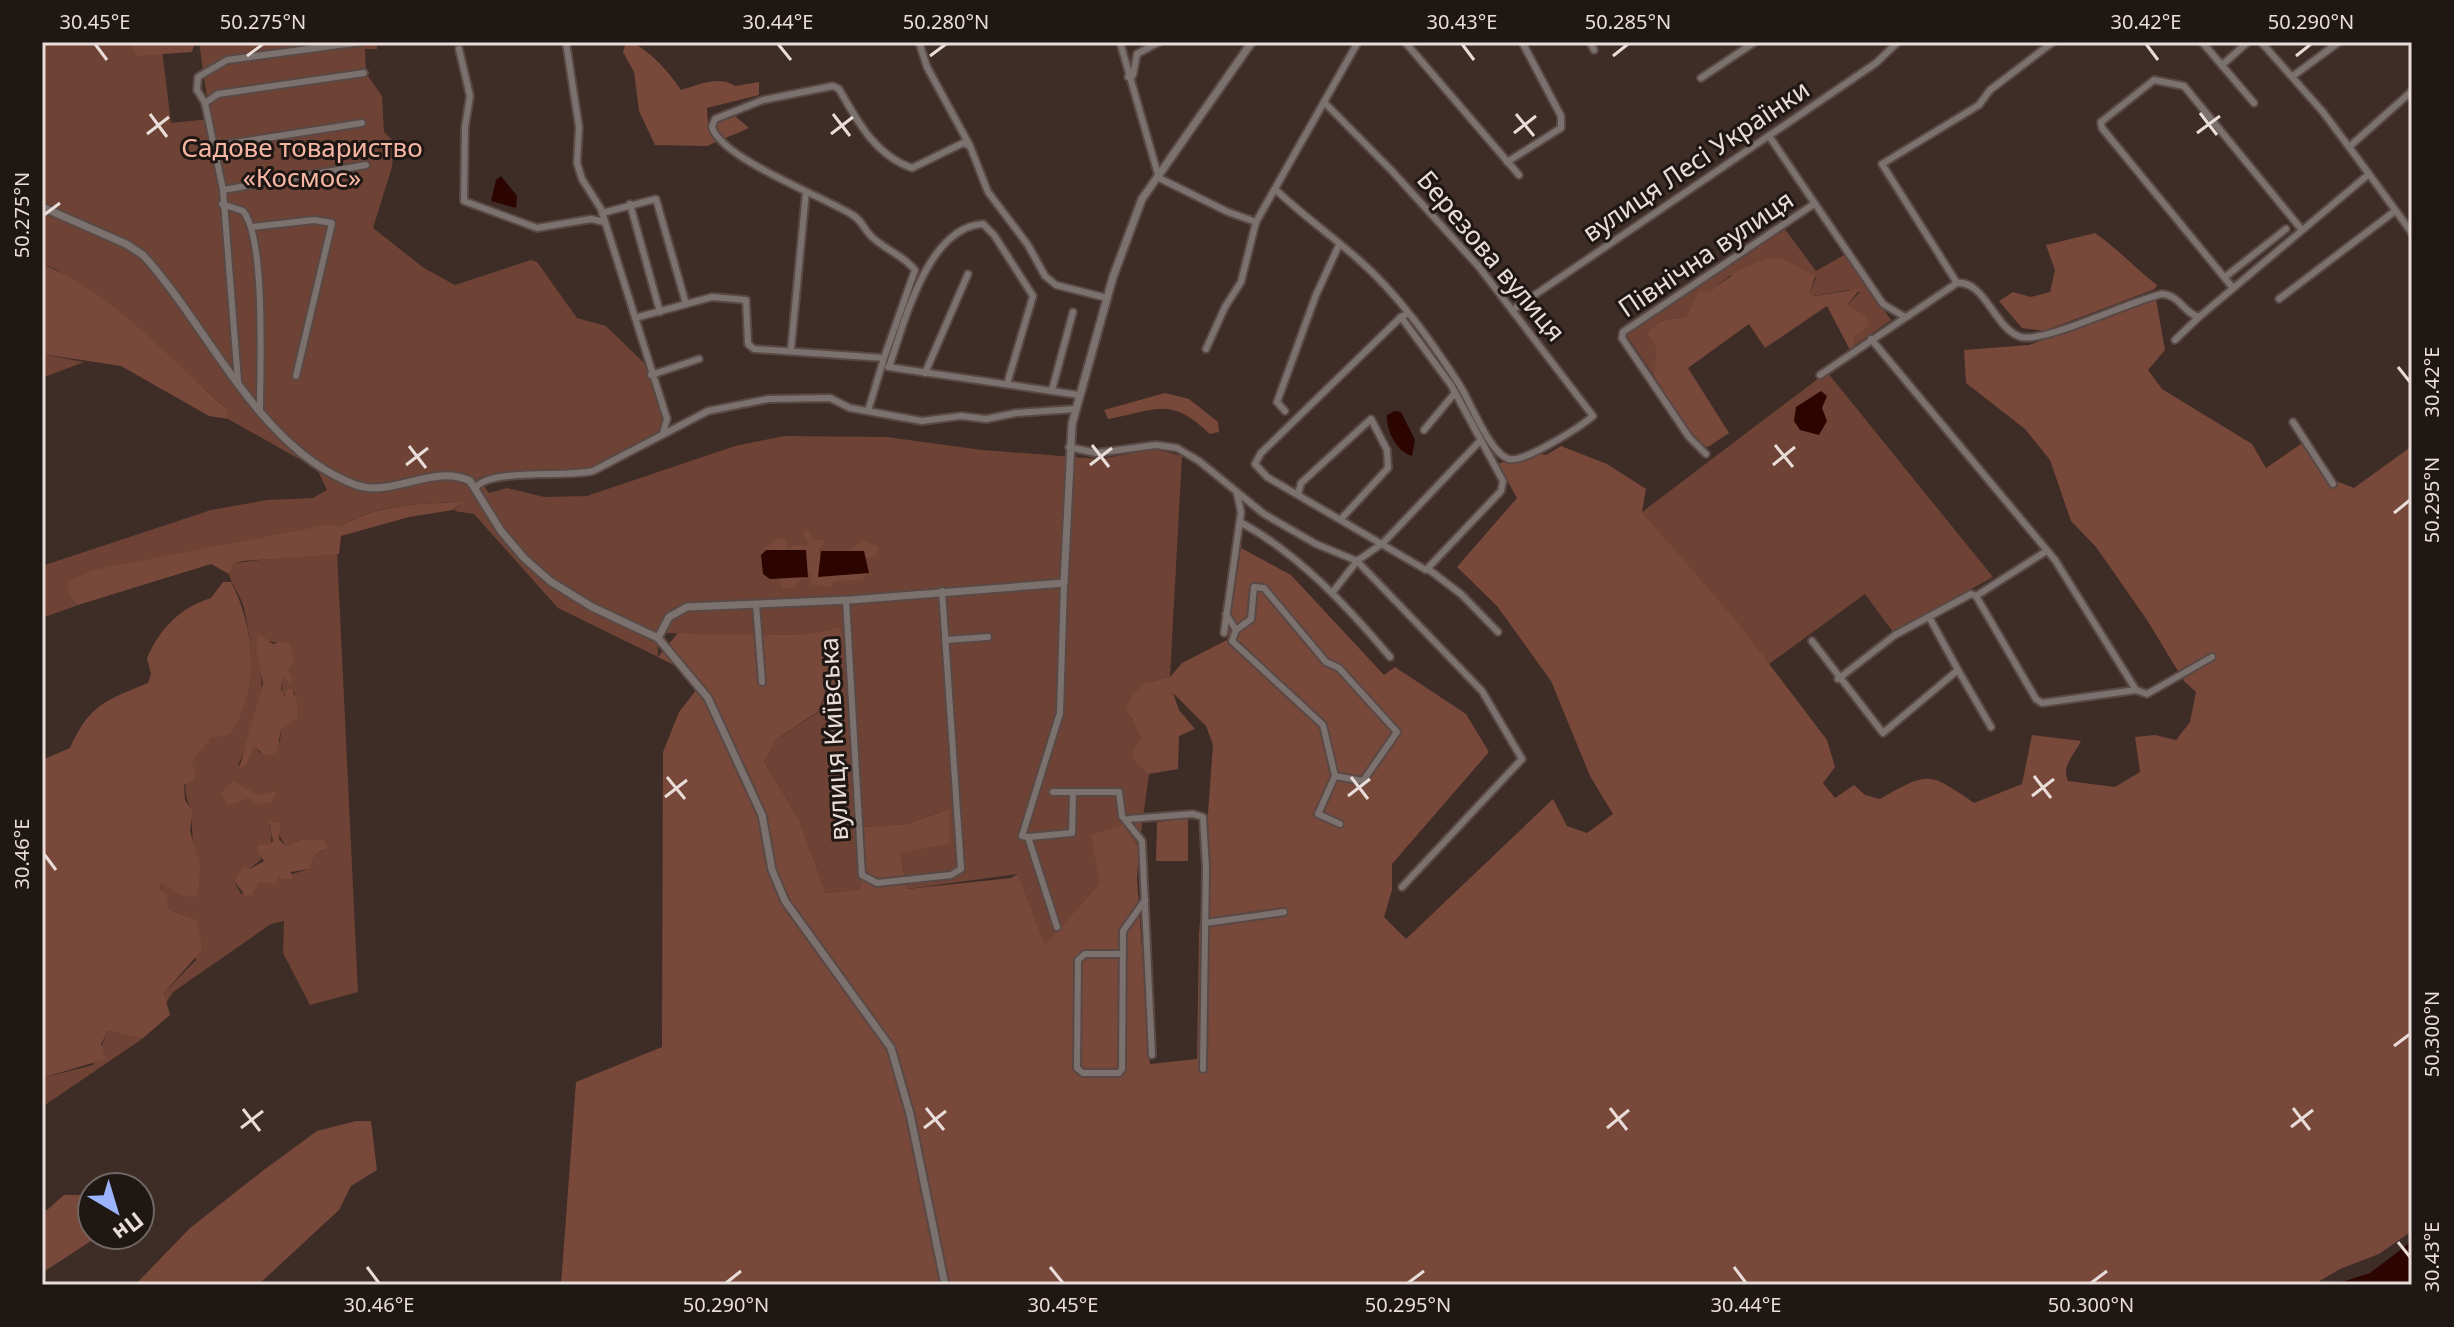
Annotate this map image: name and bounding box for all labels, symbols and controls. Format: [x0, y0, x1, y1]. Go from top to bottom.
text: 30.45°E [60, 8, 130, 35]
text: 50.275°N [220, 8, 306, 35]
text: 30.44°E [743, 8, 813, 35]
text: 50.280°N [903, 8, 989, 35]
text: 30.43°E [1427, 8, 1497, 35]
text: 50.285°N [1585, 8, 1671, 35]
text: 30.42°E [2111, 8, 2181, 35]
text: 50.290°N [2268, 8, 2354, 35]
street label: вулиця Лесі Українки [1575, 71, 1816, 250]
park label: Садове товариство «Космос» [181, 129, 423, 195]
street label: Березова вулиця [1409, 162, 1574, 349]
text: 50.275°N [8, 172, 35, 258]
street label: Північна вулиця [1611, 181, 1800, 325]
text: 30.42°E [2418, 347, 2445, 417]
text: 50.295°N [2418, 457, 2445, 543]
street label: вулиця Київська [810, 636, 856, 842]
text: 30.46°E [8, 819, 35, 889]
text: 50.300°N [2418, 991, 2445, 1077]
north arrow [76, 1171, 156, 1251]
text: Пн [107, 1206, 150, 1249]
text: 30.43°E [2418, 1222, 2445, 1292]
text: 30.46°E [344, 1291, 414, 1318]
text: 50.290°N [683, 1291, 769, 1318]
text: 30.45°E [1028, 1291, 1098, 1318]
text: 50.295°N [1365, 1291, 1451, 1318]
text: 30.44°E [1711, 1291, 1781, 1318]
text: 50.300°N [2048, 1291, 2134, 1318]

